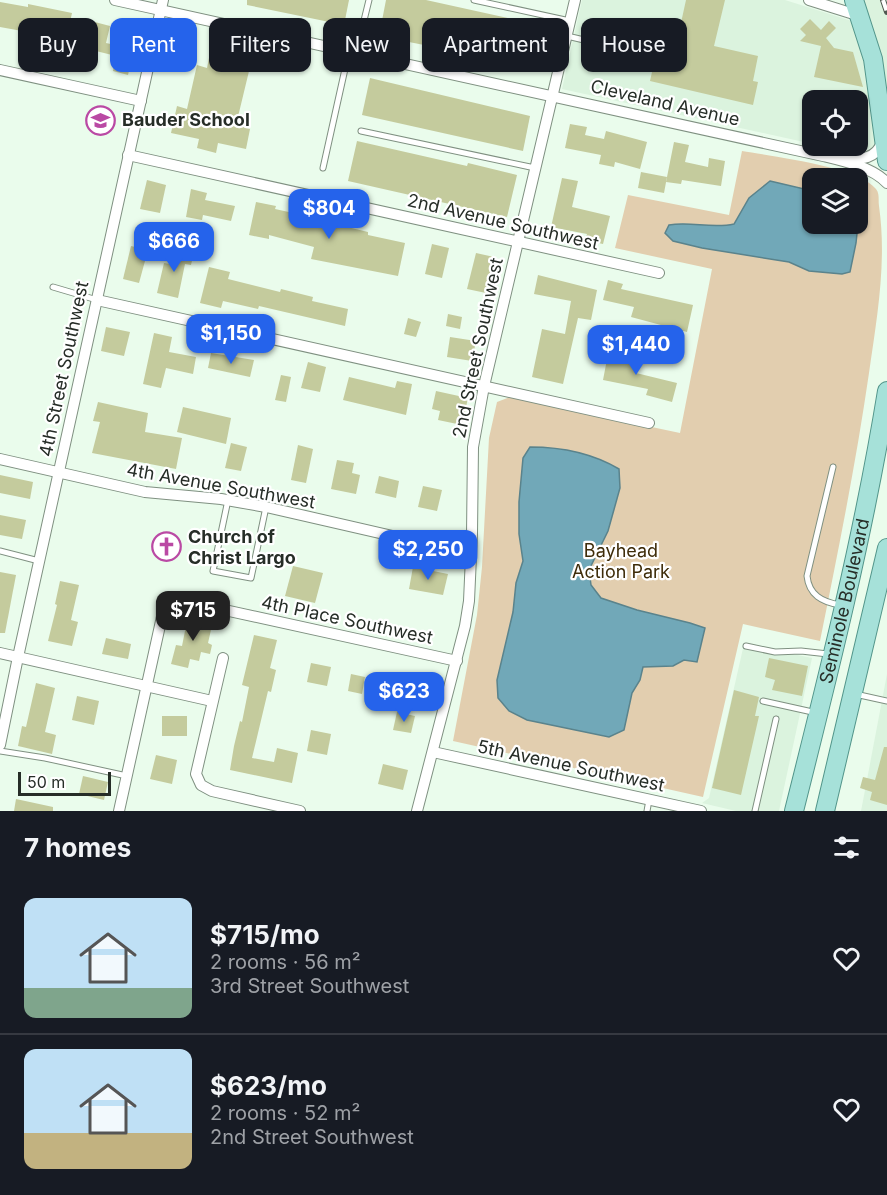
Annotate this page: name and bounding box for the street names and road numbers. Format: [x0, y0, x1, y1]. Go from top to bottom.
street label: Cleveland Avenue [589, 75, 742, 130]
street label: 2nd Avenue Southwest [405, 189, 601, 254]
street label: 2nd Street Southwest [448, 256, 507, 440]
street label: 4th Street Southwest [35, 279, 92, 459]
street label: 4th Avenue Southwest [125, 459, 317, 512]
street label: Seminole Boulevard [815, 516, 873, 686]
street label: 4th Place Southwest [259, 591, 435, 648]
street label: 5th Avenue Southwest [476, 735, 667, 796]

